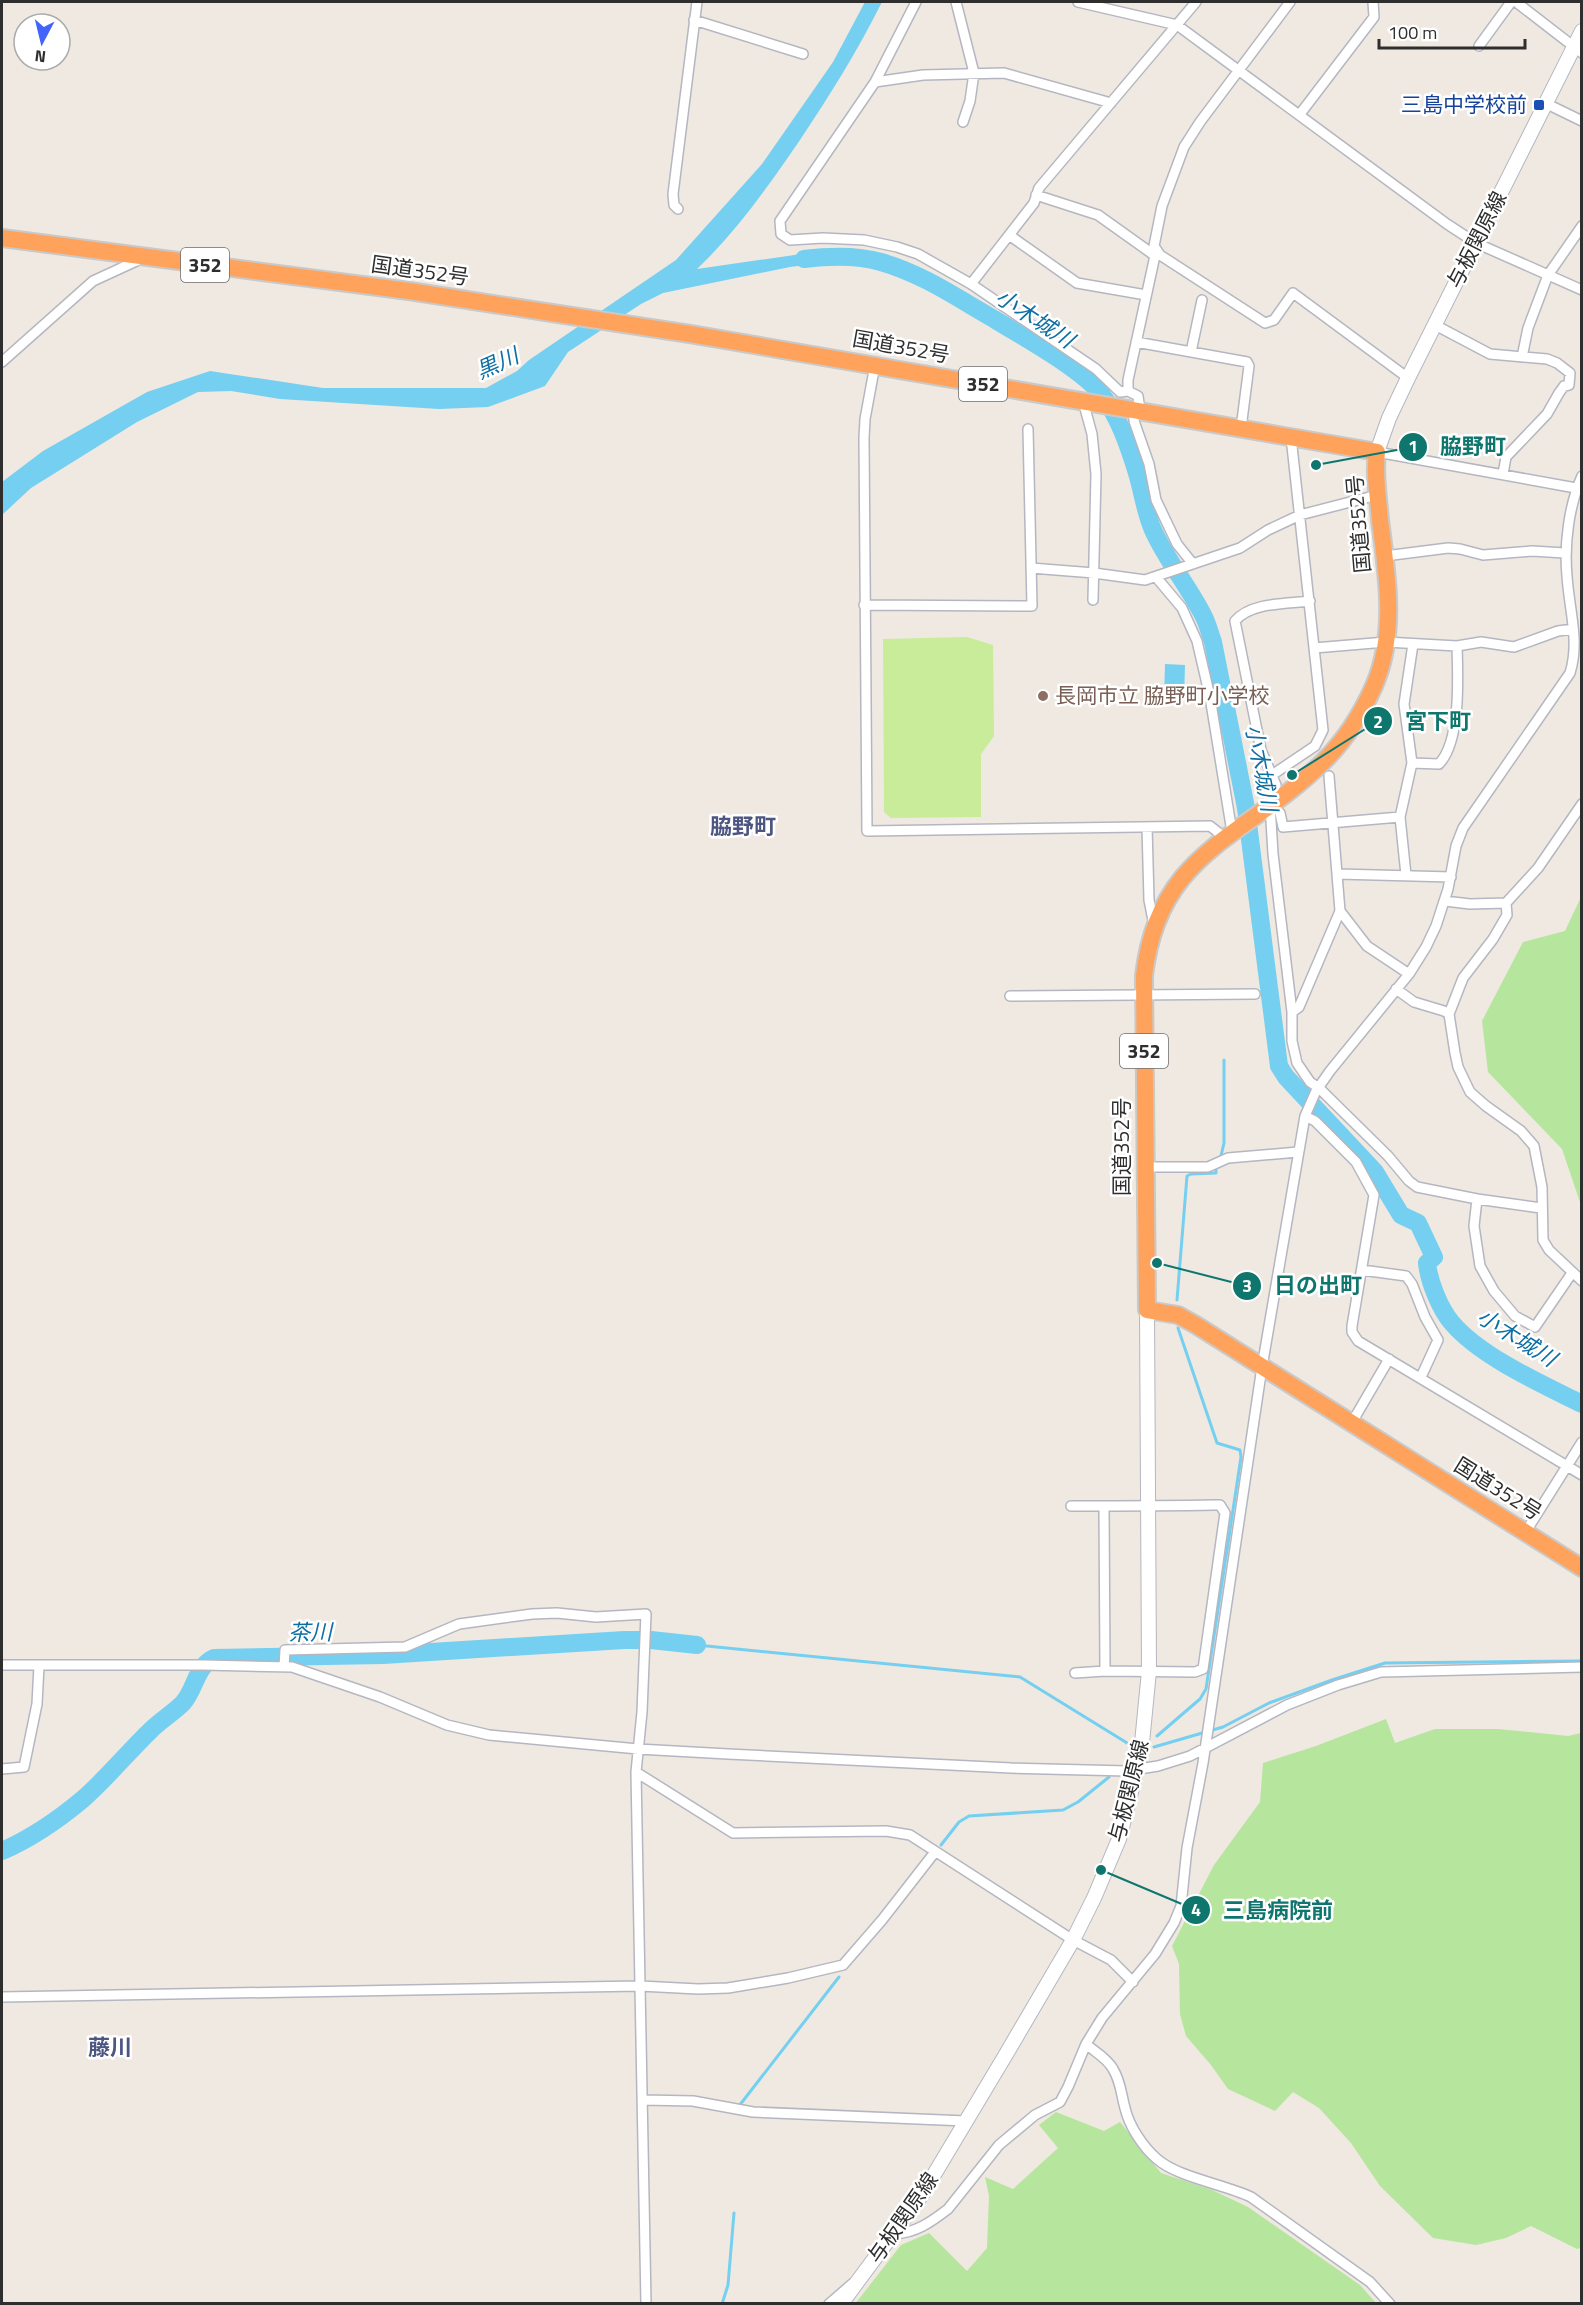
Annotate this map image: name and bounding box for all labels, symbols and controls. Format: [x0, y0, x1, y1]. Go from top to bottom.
north arrow [12, 12, 72, 72]
scale bar [1379, 12, 1524, 50]
text: 100 m [1388, 19, 1437, 46]
text: N [33, 44, 47, 69]
place label: 三島中学校前 [1401, 88, 1527, 120]
marker: 三島中学校前 [1532, 98, 1546, 112]
street label: 与板関原線 [1438, 186, 1514, 294]
street label: 国道352号 [369, 247, 471, 293]
road number: 352 [181, 248, 229, 282]
water label: 小木城川 [989, 280, 1083, 357]
street label: 国道352号 [850, 322, 952, 370]
water label: 黒川 [470, 338, 526, 387]
road number: 352 [959, 367, 1007, 401]
callout: 脇野町 [1398, 427, 1518, 467]
text: 脇野町 [1440, 429, 1506, 463]
text: 1 [1408, 433, 1418, 460]
street label: 国道352号 [1338, 474, 1378, 574]
place label: 長岡市立 脇野町小学校 [1055, 679, 1270, 711]
marker: 長岡市立 脇野町小学校 [1036, 689, 1050, 703]
callout: 宮下町 [1363, 701, 1483, 741]
text: 宮下町 [1405, 704, 1471, 738]
text: 2 [1373, 708, 1383, 735]
water label: 小木城川 [1237, 722, 1287, 816]
district label: 脇野町 [710, 809, 776, 843]
road number: 352 [1120, 1034, 1168, 1068]
street label: 国道352号 [1105, 1098, 1137, 1196]
callout: 日の出町 [1232, 1266, 1374, 1306]
text: 日の出町 [1274, 1268, 1362, 1302]
text: 3 [1242, 1272, 1252, 1299]
water label: 小木城川 [1471, 1299, 1565, 1376]
street label: 国道352号 [1448, 1449, 1549, 1528]
water label: 茶川 [288, 1615, 334, 1649]
street label: 与板関原線 [1100, 1736, 1156, 1846]
callout: 三島病院前 [1181, 1890, 1345, 1930]
text: 三島病院前 [1223, 1893, 1333, 1927]
text: 4 [1191, 1896, 1201, 1923]
district label: 藤川 [88, 2030, 132, 2064]
street label: 与板関原線 [859, 2165, 945, 2270]

